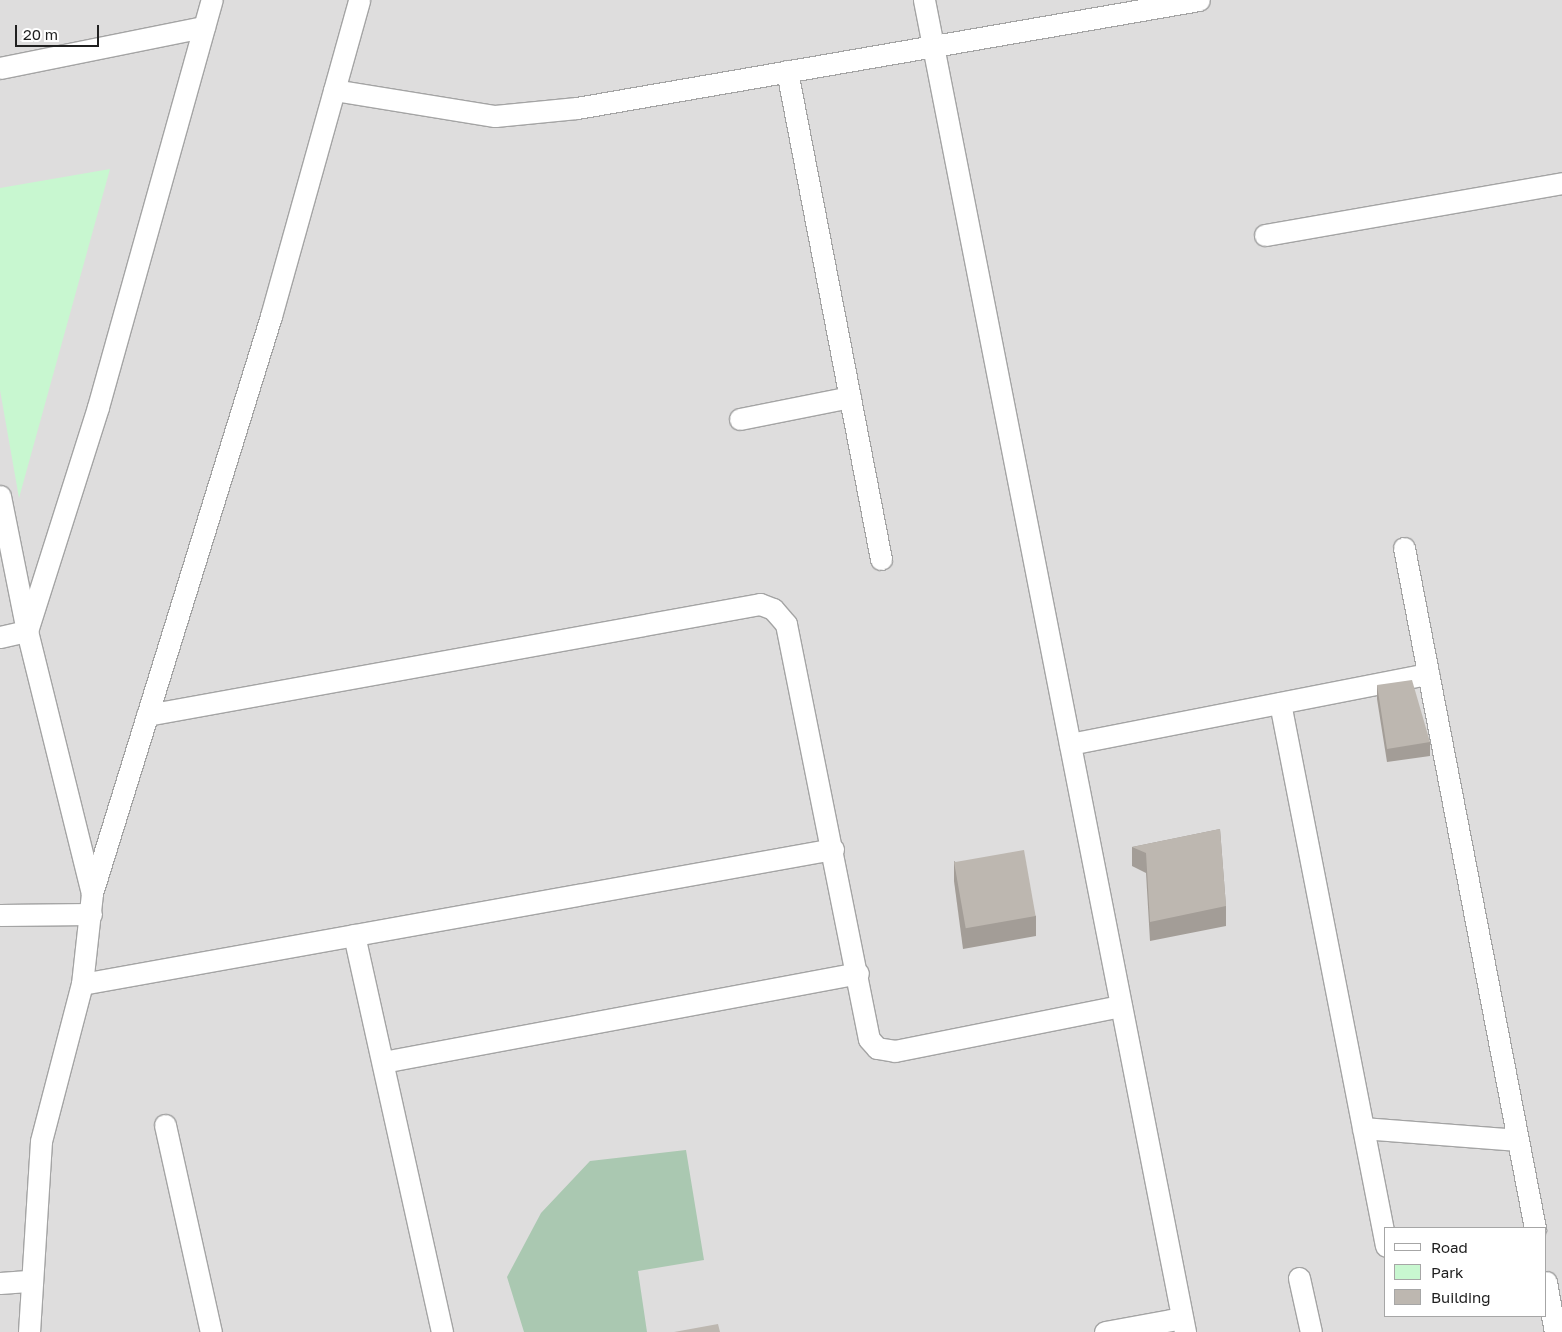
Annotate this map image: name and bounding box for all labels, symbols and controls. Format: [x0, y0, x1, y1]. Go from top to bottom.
scale bar [18, 15, 101, 47]
text: 20 m [23, 25, 58, 43]
legend [1384, 1227, 1547, 1317]
text: Road [1431, 1238, 1468, 1256]
text: Park [1431, 1263, 1463, 1281]
text: Building [1431, 1288, 1491, 1306]

